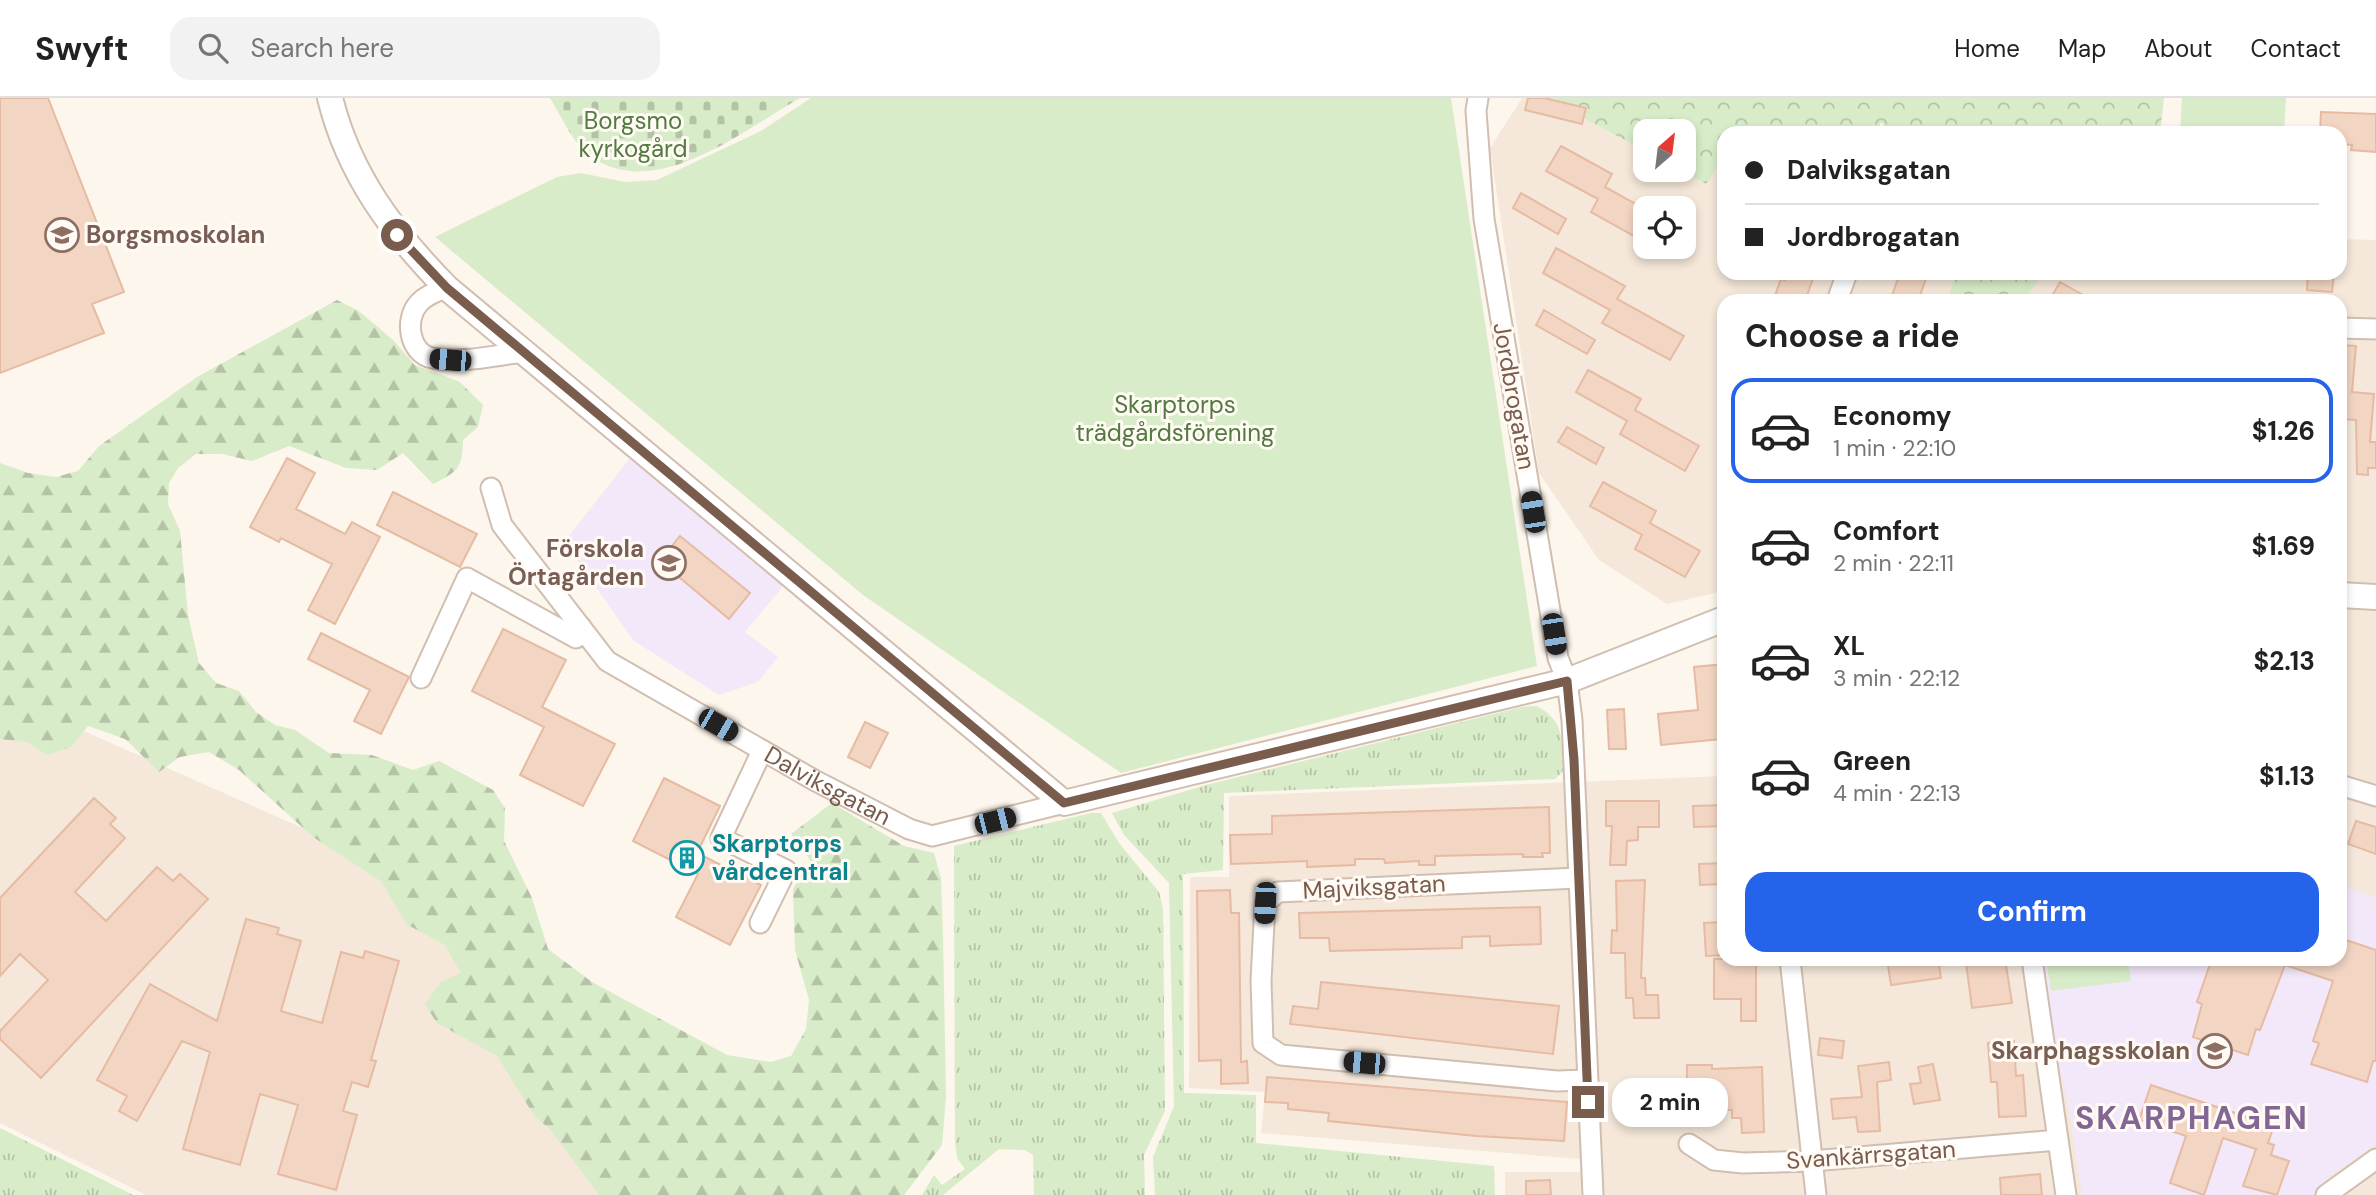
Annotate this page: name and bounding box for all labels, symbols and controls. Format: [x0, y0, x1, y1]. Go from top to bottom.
search box [170, 17, 660, 80]
text: Swyft [35, 27, 128, 70]
icon: search [194, 29, 232, 67]
text: Search here [250, 31, 394, 65]
text: Home [1954, 33, 2020, 64]
text: Map [2058, 33, 2106, 64]
text: About [2144, 33, 2213, 64]
text: Contact [2251, 33, 2341, 64]
park label: Borgsmo kyrkogård [578, 105, 688, 164]
north arrow [1633, 119, 1696, 182]
map controls [1633, 119, 1696, 259]
text: Dalviksgatan [1787, 153, 1951, 187]
button: locate [1633, 196, 1696, 259]
school or university icon: Borgsmoskolan [43, 216, 81, 254]
place label: Borgsmoskolan [86, 219, 265, 250]
route start [381, 219, 413, 251]
text: Jordbrogatan [1787, 220, 1960, 254]
text: Choose a ride [1745, 315, 1960, 357]
street label: Jordbrogatan [1486, 320, 1543, 472]
car [429, 348, 472, 372]
park label: Skarptorps trädgårdsförening [1075, 389, 1275, 448]
icon: car [1749, 399, 1812, 462]
text: Economy [1833, 399, 1951, 433]
text: $1.26 [2252, 414, 2315, 448]
text: 1 min · 22:10 [1833, 433, 1956, 463]
car [1520, 490, 1547, 534]
icon: car [1749, 514, 1812, 577]
text: Comfort [1833, 514, 1939, 548]
text: $1.69 [2252, 529, 2315, 563]
place label: Förskola Örtagården [508, 533, 644, 592]
school or university icon: Förskola Örtagården [650, 544, 688, 582]
text: 2 min · 22:11 [1833, 548, 1954, 578]
car [1541, 612, 1568, 656]
icon: car [1749, 629, 1812, 692]
text: XL [1833, 629, 1865, 663]
text: $2.13 [2253, 644, 2315, 678]
text: 3 min · 22:12 [1833, 663, 1960, 693]
car [695, 705, 742, 745]
street label: Dalviksgatan [759, 739, 896, 832]
icon: car [1749, 744, 1812, 807]
text: Green [1833, 744, 1911, 778]
text: $1.13 [2259, 759, 2315, 793]
text: 4 min · 22:13 [1833, 778, 1961, 808]
car [973, 806, 1018, 836]
place label: Skarptorps vårdcentral [712, 828, 849, 887]
building icon: Skarptorps vårdcentral [668, 839, 706, 877]
street label: Majviksgatan [1302, 867, 1446, 906]
button: Confirm [1745, 872, 2319, 952]
car [1254, 881, 1277, 925]
school or university icon: Skarphagsskolan [2196, 1032, 2234, 1070]
place label: Skarphagsskolan [1991, 1035, 2190, 1066]
car [1343, 1051, 1386, 1075]
callout: 2 min [1612, 1077, 1728, 1126]
route end [1572, 1086, 1604, 1118]
text: 2 min [1640, 1087, 1700, 1117]
district label: SKARPHAGEN [2075, 1097, 2309, 1139]
street label: Svankärrsgatan [1785, 1133, 1957, 1176]

